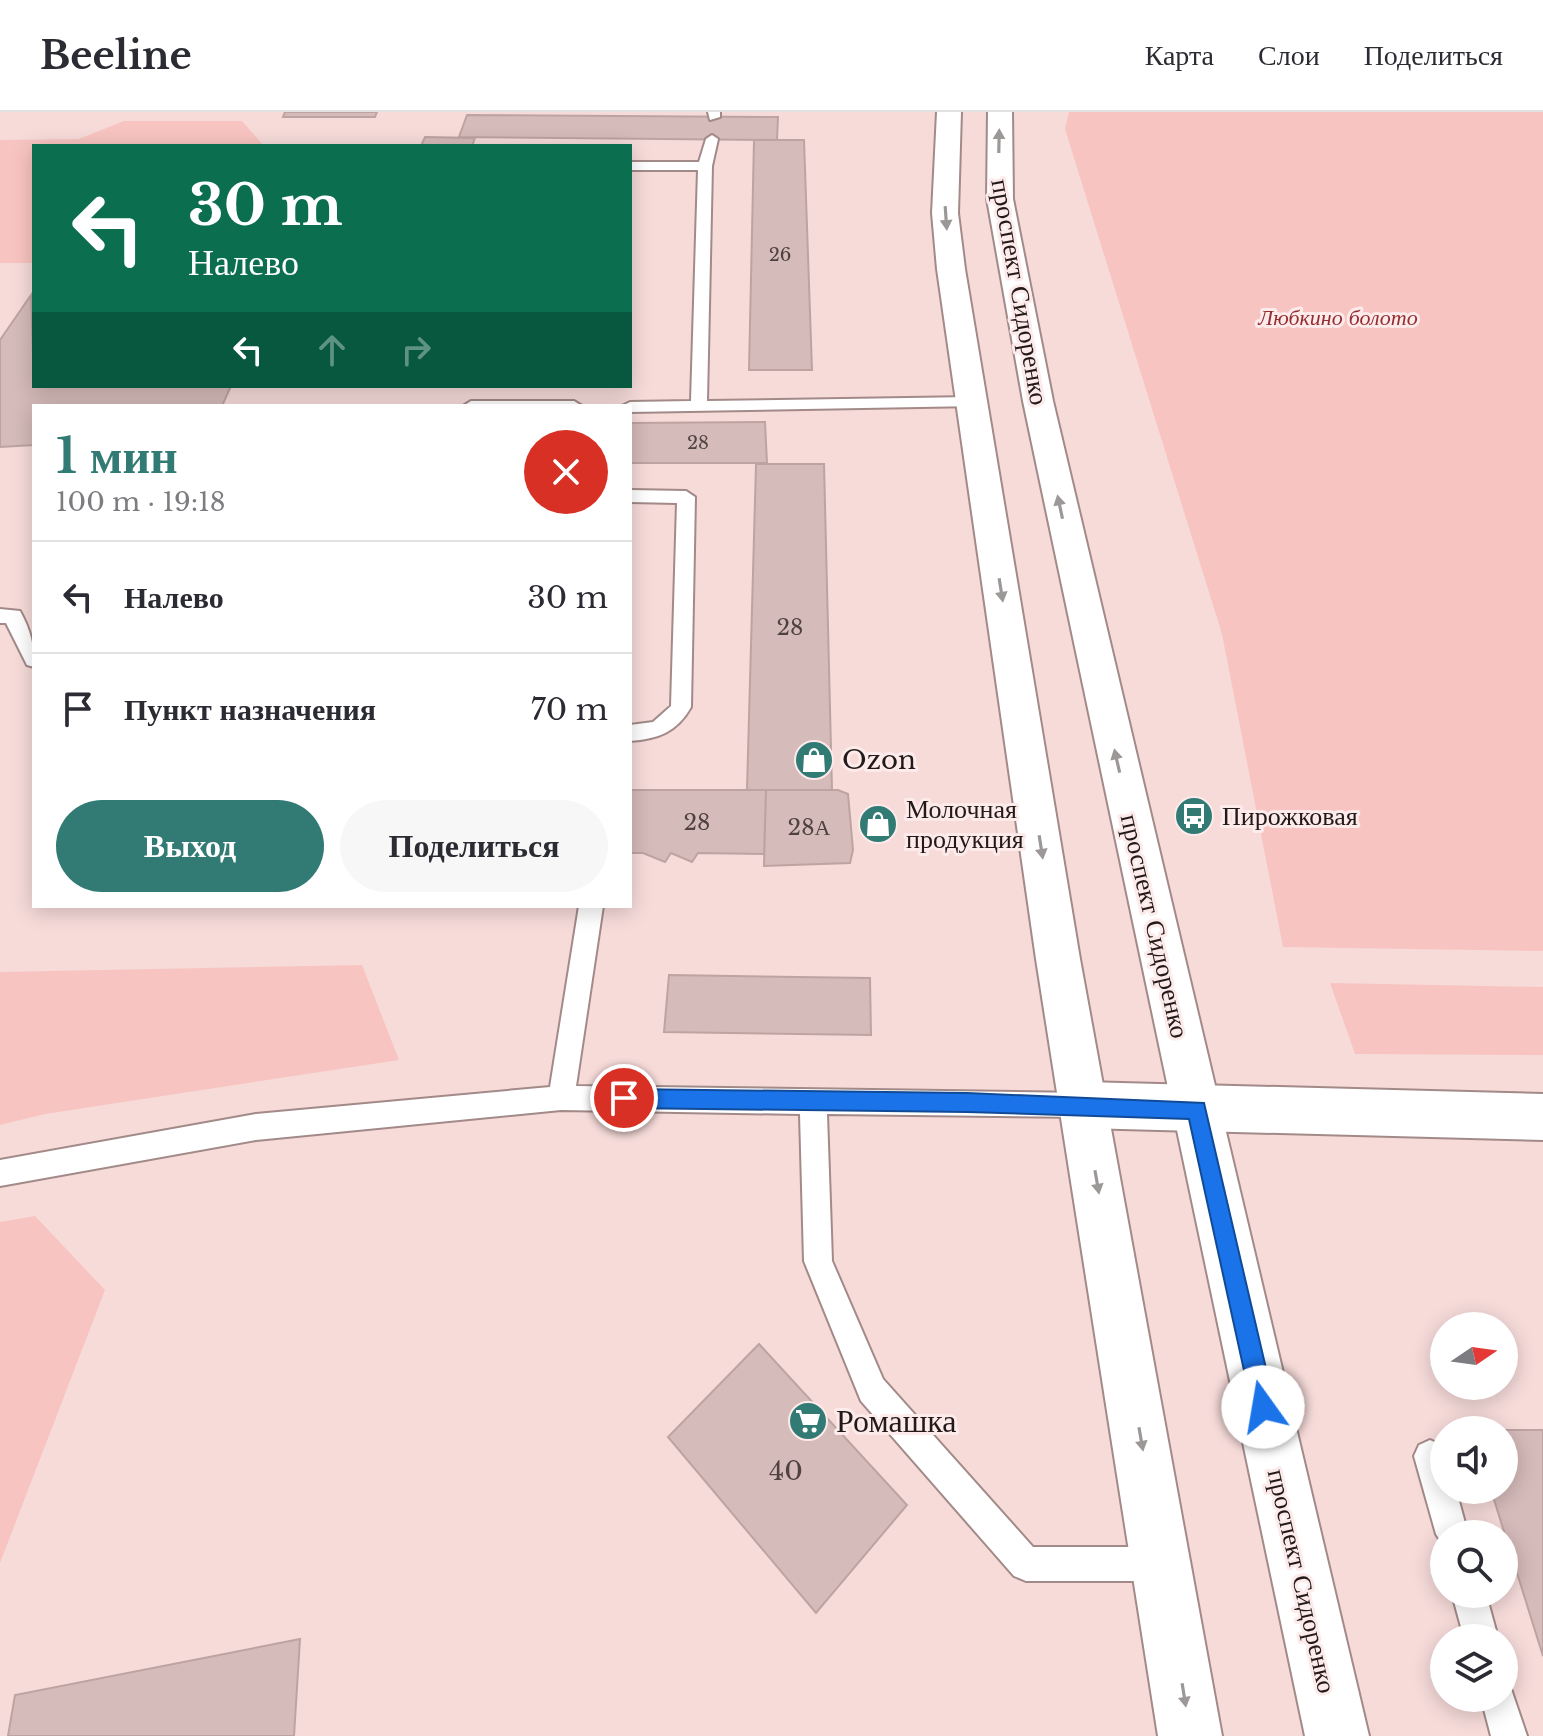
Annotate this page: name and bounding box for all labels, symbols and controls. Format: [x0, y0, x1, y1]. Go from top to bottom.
text: Beeline [40, 32, 192, 79]
text: Карта [1145, 38, 1214, 73]
text: Слои [1258, 38, 1320, 73]
text: Поделиться [1364, 38, 1503, 73]
one-way arrow [993, 128, 1005, 153]
text: 30 m [188, 171, 343, 240]
icon: left [56, 176, 160, 280]
street label: проспект Сидоренко [984, 176, 1056, 408]
one-way arrow [940, 206, 953, 231]
text: Налево [188, 240, 299, 285]
house number: 26 [769, 244, 791, 266]
park label: Любкино болото [1257, 304, 1418, 331]
icon: left [226, 328, 270, 372]
icon: ahead [310, 328, 354, 372]
icon: right [394, 328, 438, 372]
text: 1 мин [56, 426, 178, 486]
button: close [524, 430, 608, 514]
house number: 28 [687, 432, 709, 454]
text: 100 m · 19:18 [56, 486, 226, 518]
one-way arrow [1053, 495, 1066, 520]
icon: left [56, 575, 100, 619]
one-way arrow [995, 577, 1008, 602]
text: Налево [124, 579, 224, 616]
text: 30 m [527, 579, 608, 616]
house number: 28 [777, 614, 803, 641]
icon: arrive [56, 687, 100, 731]
text: Пункт назначения [124, 691, 376, 728]
text: 70 m [531, 691, 608, 728]
shop icon: Ozon [793, 739, 835, 781]
place label: Ozon [842, 744, 916, 776]
one-way arrow [1111, 749, 1123, 774]
place label: Молочная продукция [906, 793, 1024, 855]
bus stop icon: Пирожковая [1173, 795, 1215, 837]
button: Выход [56, 800, 324, 892]
button: Поделиться [340, 800, 608, 892]
place label: Пирожковая [1222, 800, 1358, 832]
shop icon: Молочная продукция [857, 803, 899, 845]
house number: 28 [684, 809, 710, 836]
street label: проспект Сидоренко [1114, 811, 1196, 1041]
house number: 28А [788, 814, 830, 841]
one-way arrow [1035, 834, 1047, 859]
pin [590, 1064, 658, 1132]
icon: arrive [602, 1076, 646, 1120]
one-way arrow [1092, 1170, 1104, 1195]
north arrow [1430, 1312, 1518, 1400]
map controls [1430, 1312, 1518, 1712]
position arrow [1221, 1365, 1305, 1449]
supermarket icon: Ромашка [787, 1400, 829, 1442]
place label: Ромашка [836, 1401, 957, 1441]
button: sound [1430, 1416, 1518, 1504]
one-way arrow [1135, 1426, 1147, 1451]
house number: 40 [769, 1455, 803, 1487]
street label: проспект Сидоренко [1261, 1466, 1343, 1696]
button: search [1430, 1520, 1518, 1608]
button: layers [1430, 1624, 1518, 1712]
one-way arrow [1178, 1683, 1190, 1708]

